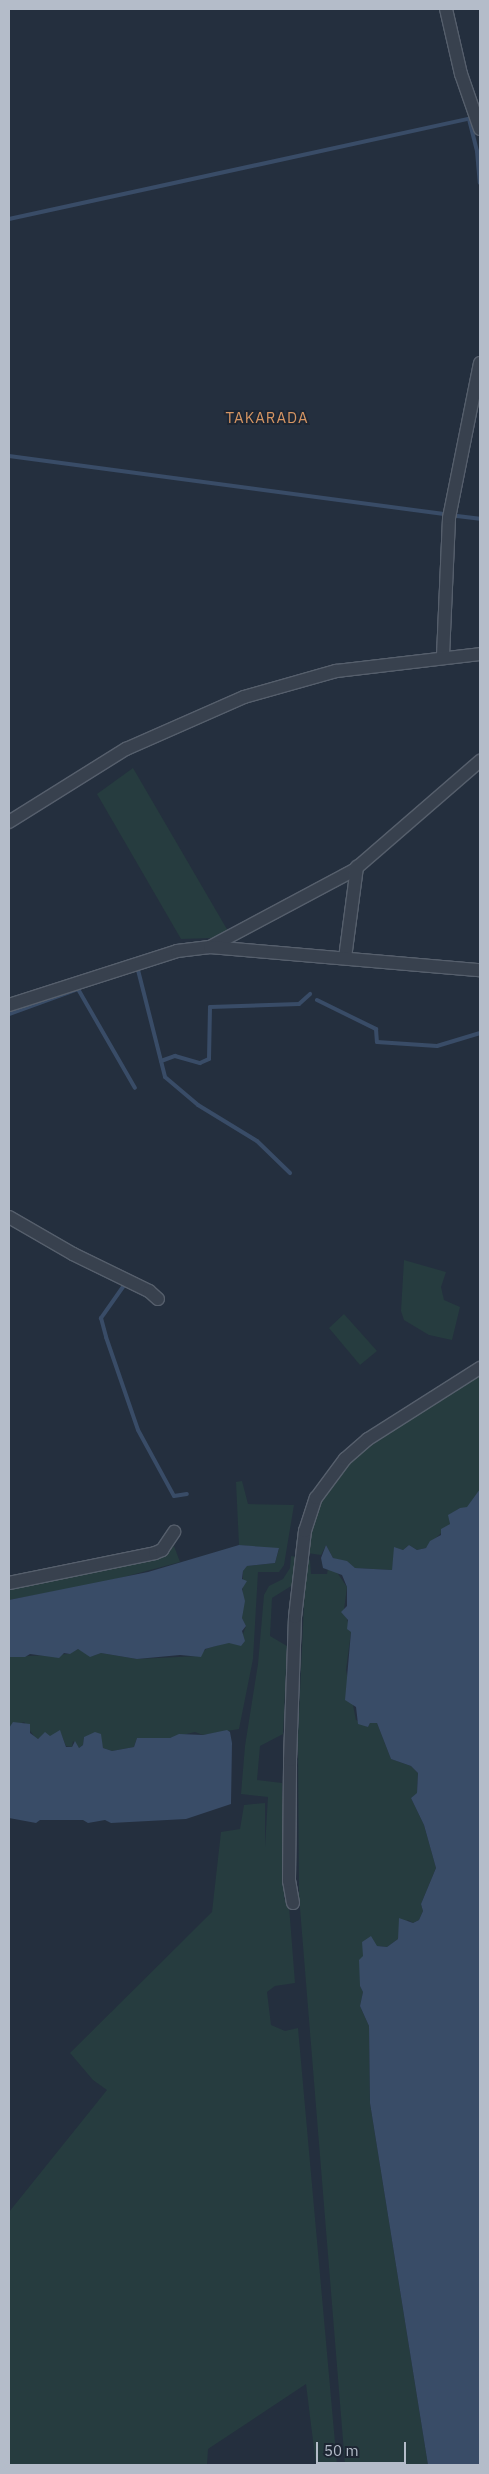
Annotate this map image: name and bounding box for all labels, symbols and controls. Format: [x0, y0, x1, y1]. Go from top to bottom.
district label: TAKARADA [224, 409, 310, 427]
scale bar [319, 2432, 409, 2464]
text: 50 m [324, 2441, 359, 2460]

